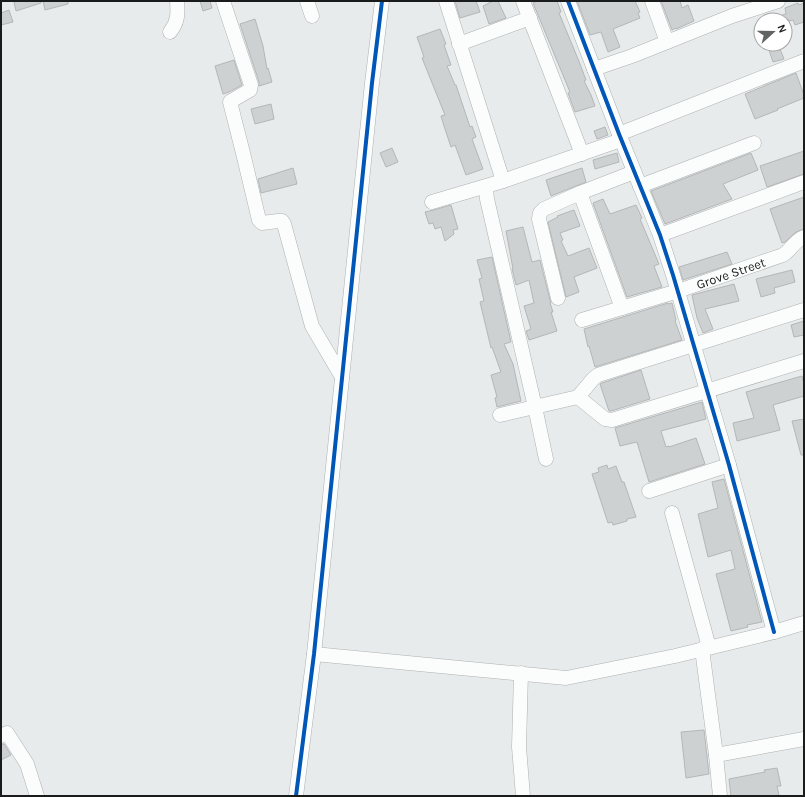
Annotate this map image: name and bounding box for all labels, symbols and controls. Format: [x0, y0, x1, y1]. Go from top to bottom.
north arrow [753, 12, 793, 52]
text: N [774, 23, 789, 35]
street label: Grove Street [694, 255, 768, 292]

